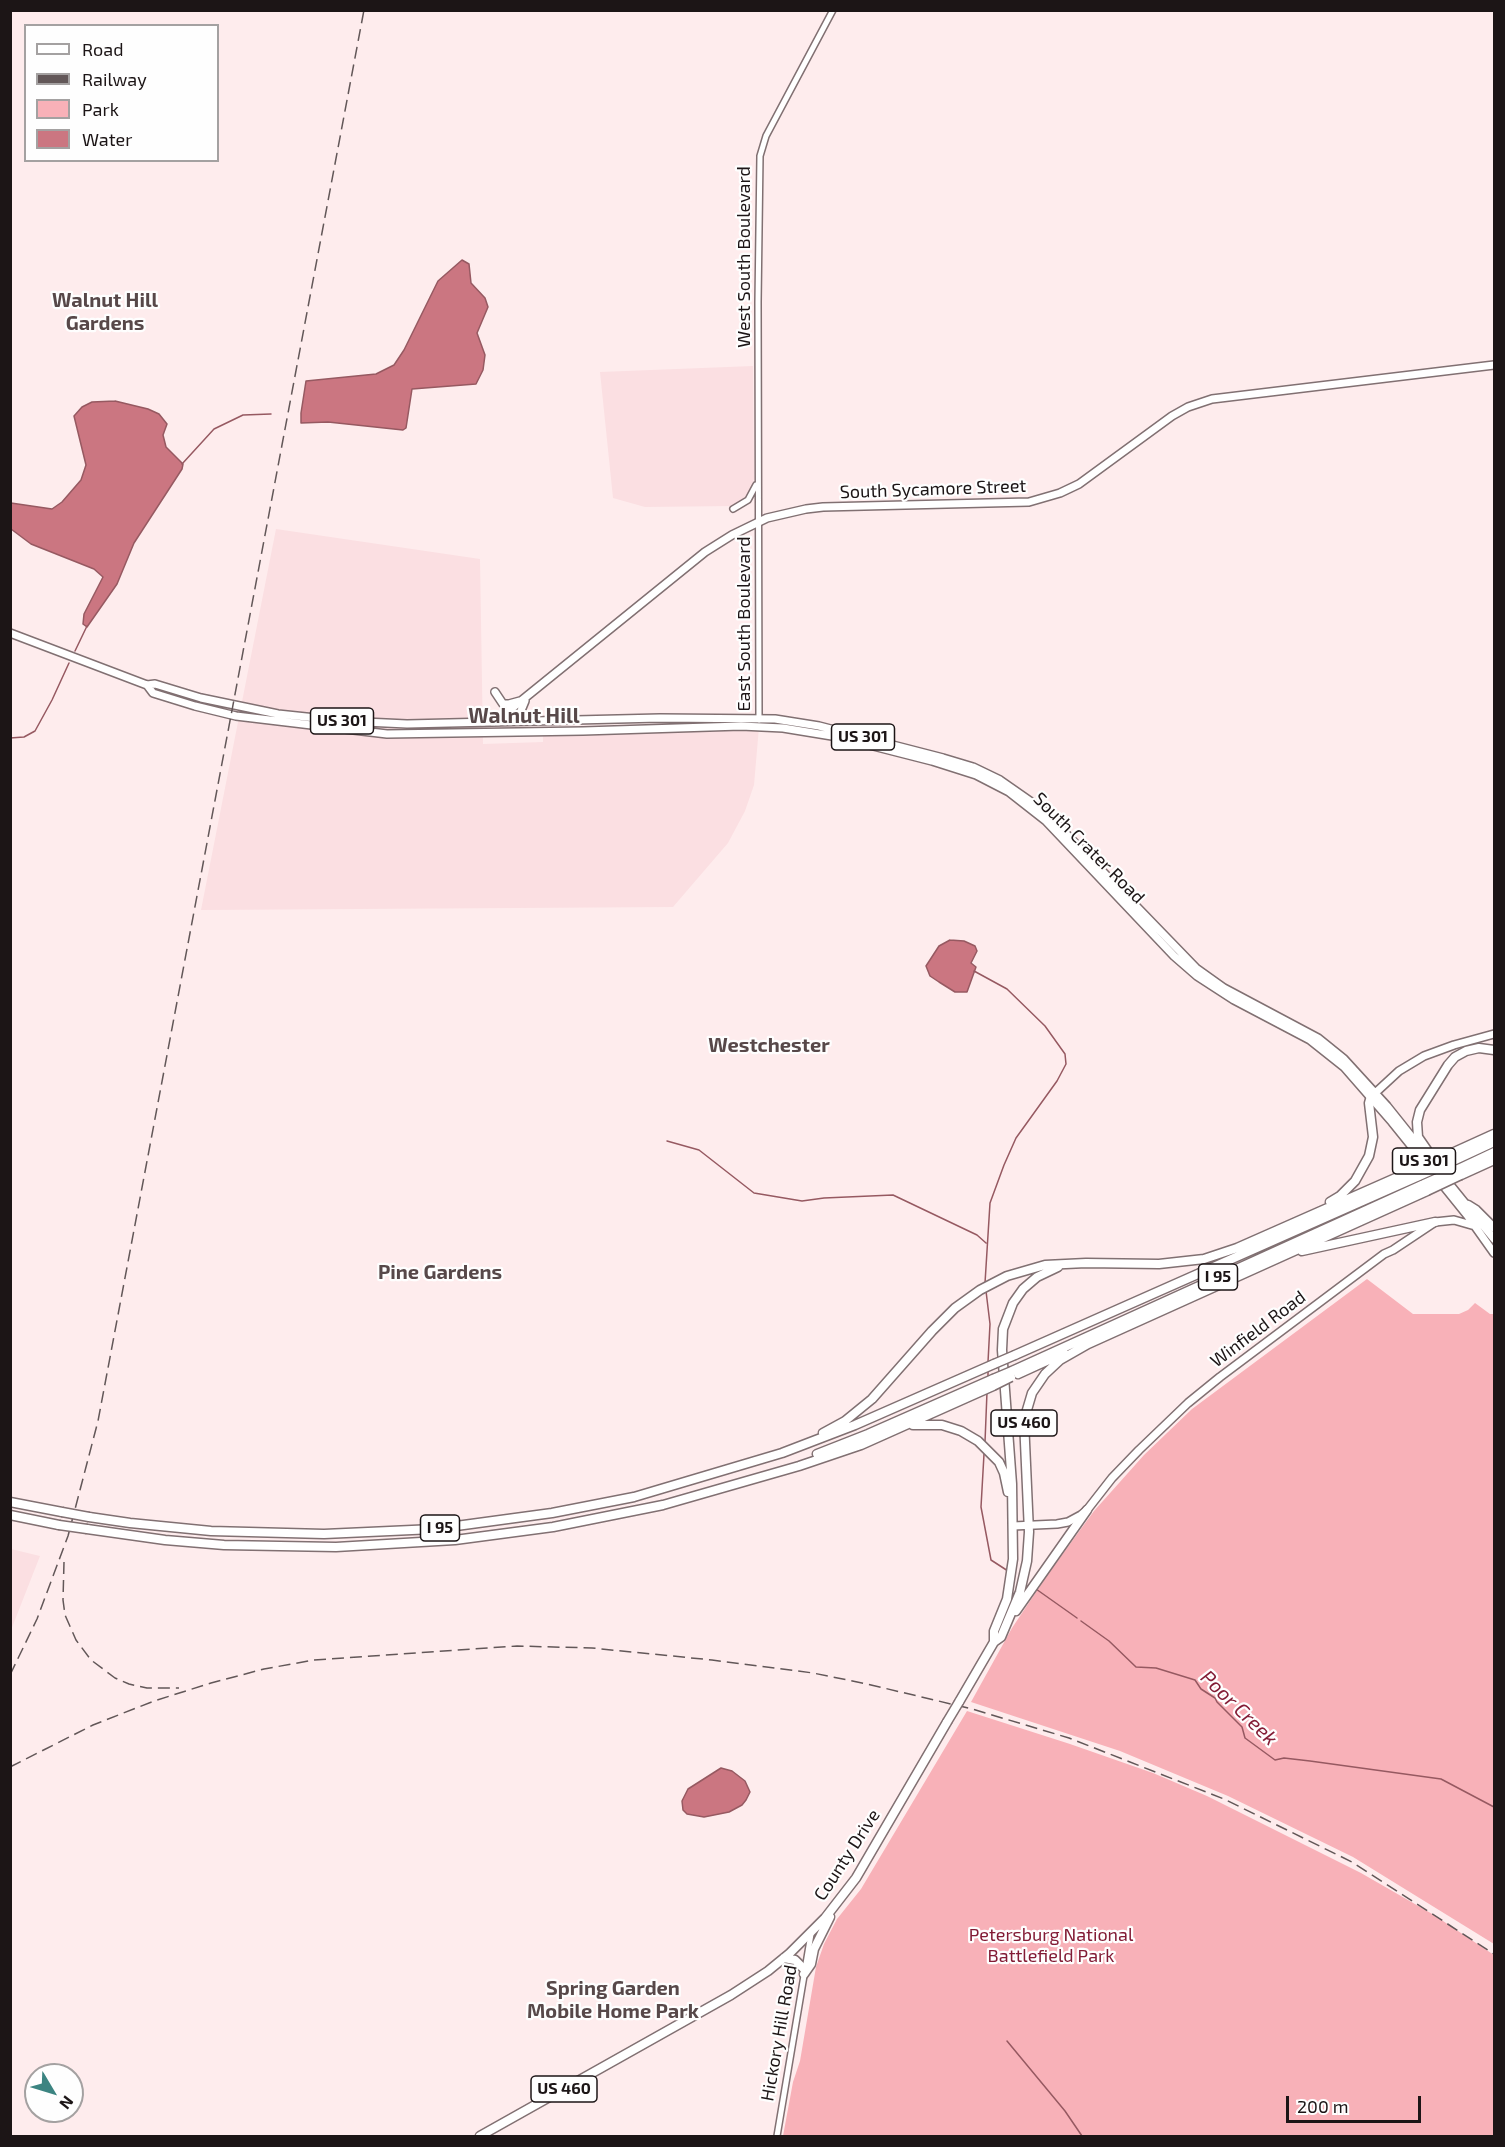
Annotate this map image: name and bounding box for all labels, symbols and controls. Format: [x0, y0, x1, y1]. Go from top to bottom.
legend [24, 24, 219, 162]
text: Road [82, 38, 123, 60]
text: Railway [82, 68, 147, 90]
text: Park [82, 98, 119, 120]
text: Water [82, 128, 132, 150]
street label: West South Boulevard [733, 166, 755, 348]
district label: Walnut Hill Gardens [52, 288, 158, 335]
street label: South Sycamore Street [839, 475, 1027, 503]
street label: East South Boulevard [733, 536, 755, 712]
district label: Walnut Hill [468, 703, 580, 729]
road number: US 301 [310, 708, 374, 734]
road number: US 301 [832, 724, 894, 750]
street label: South Crater Road [1029, 788, 1149, 908]
district label: Westchester [708, 1033, 830, 1057]
road number: US 301 [1392, 1148, 1456, 1174]
district label: Pine Gardens [378, 1260, 502, 1284]
road number: I 95 [1198, 1264, 1238, 1290]
street label: Winfield Road [1206, 1286, 1310, 1372]
road number: US 460 [991, 1410, 1057, 1436]
road number: I 95 [420, 1515, 460, 1541]
water label: Poor Creek [1196, 1665, 1282, 1751]
street label: County Drive [810, 1805, 884, 1905]
park label: Petersburg National Battlefield Park [969, 1924, 1133, 1966]
street label: Hickory Hill Road [756, 1963, 802, 2103]
district label: Spring Garden Mobile Home Park [527, 1976, 699, 2023]
north arrow [24, 2063, 84, 2123]
road number: US 460 [531, 2076, 597, 2102]
scale bar [1289, 2084, 1424, 2122]
text: N [56, 2093, 78, 2114]
text: 200 m [1297, 2095, 1349, 2117]

